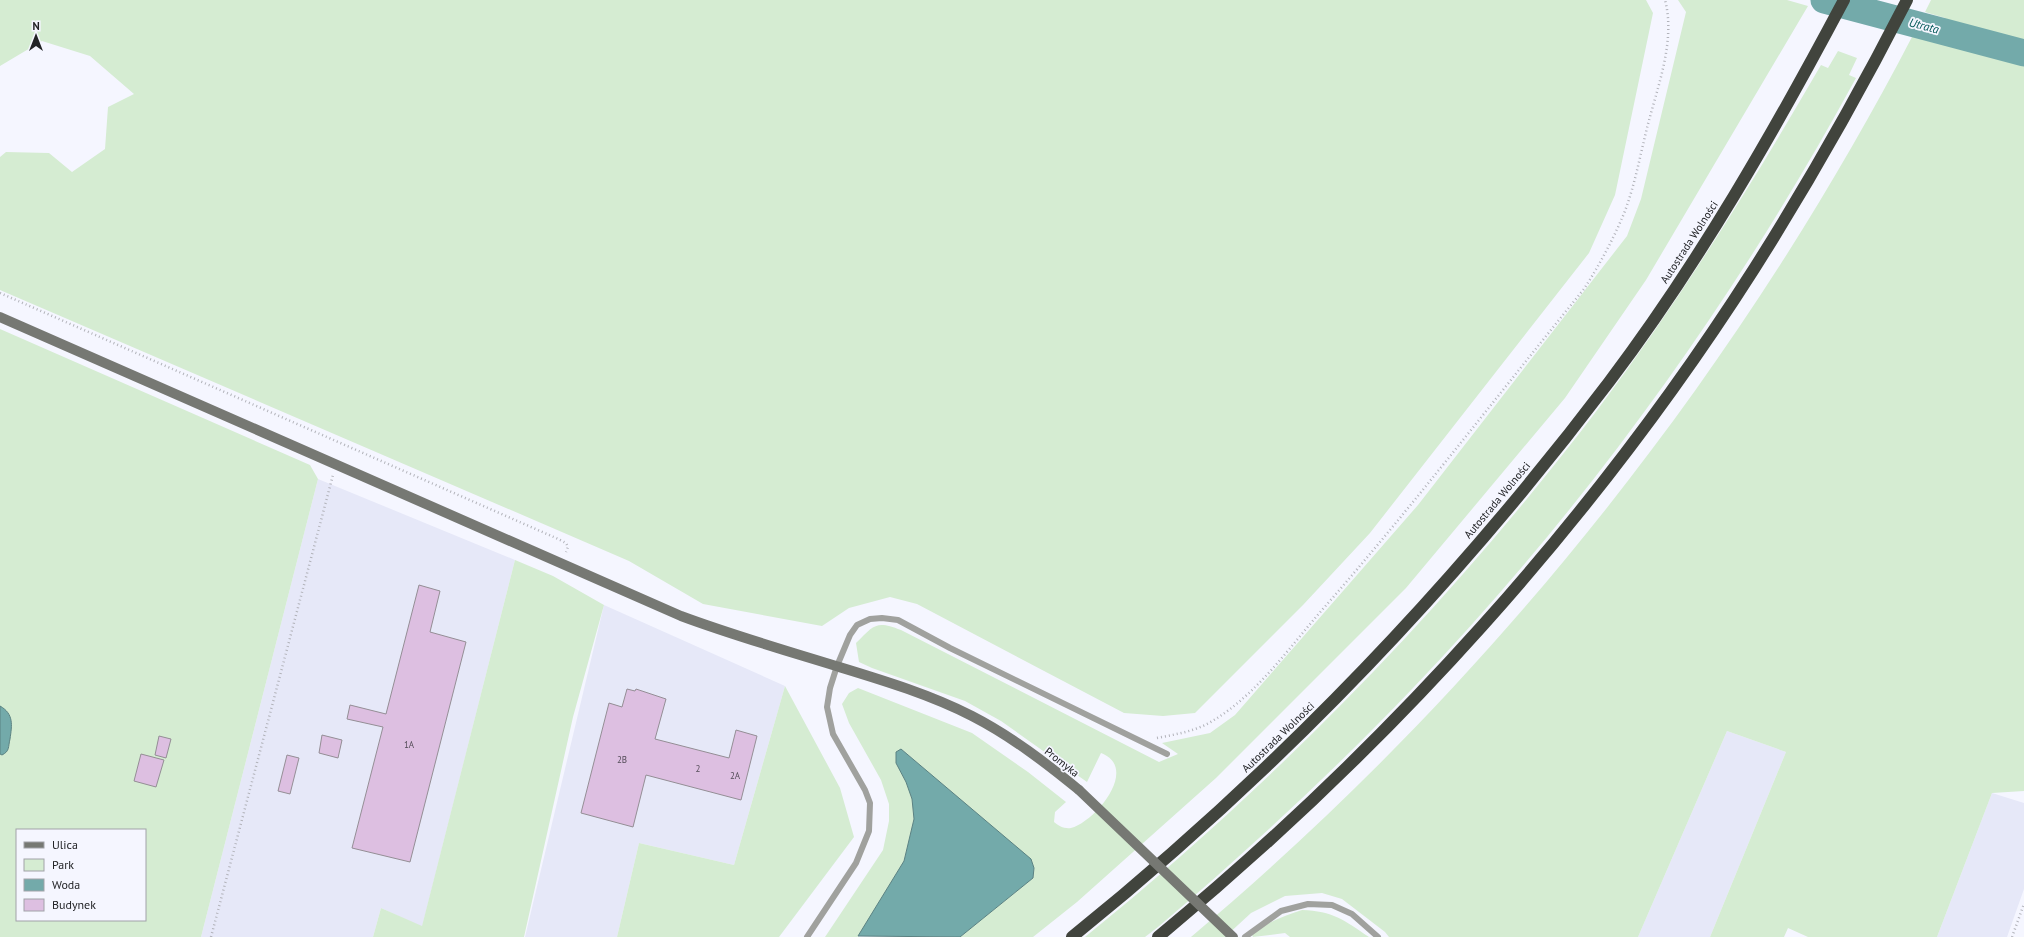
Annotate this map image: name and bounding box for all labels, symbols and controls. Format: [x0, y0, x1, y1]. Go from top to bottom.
water label: Utrata [1907, 14, 1941, 37]
north arrow [16, 16, 56, 56]
text: N [32, 19, 40, 33]
street label: Autostrada Wolności [1657, 198, 1721, 286]
street label: Autostrada Wolności [1461, 459, 1533, 541]
street label: Autostrada Wolności [1239, 699, 1317, 775]
house number: 1A [404, 739, 415, 750]
street label: Promyka [1042, 744, 1082, 780]
house number: 2B [617, 754, 627, 765]
house number: 2 [696, 763, 701, 774]
house number: 2A [730, 770, 741, 781]
legend [16, 829, 146, 921]
text: Ulica [52, 837, 78, 852]
text: Park [52, 857, 74, 872]
text: Woda [52, 877, 80, 892]
text: Budynek [52, 897, 96, 912]

